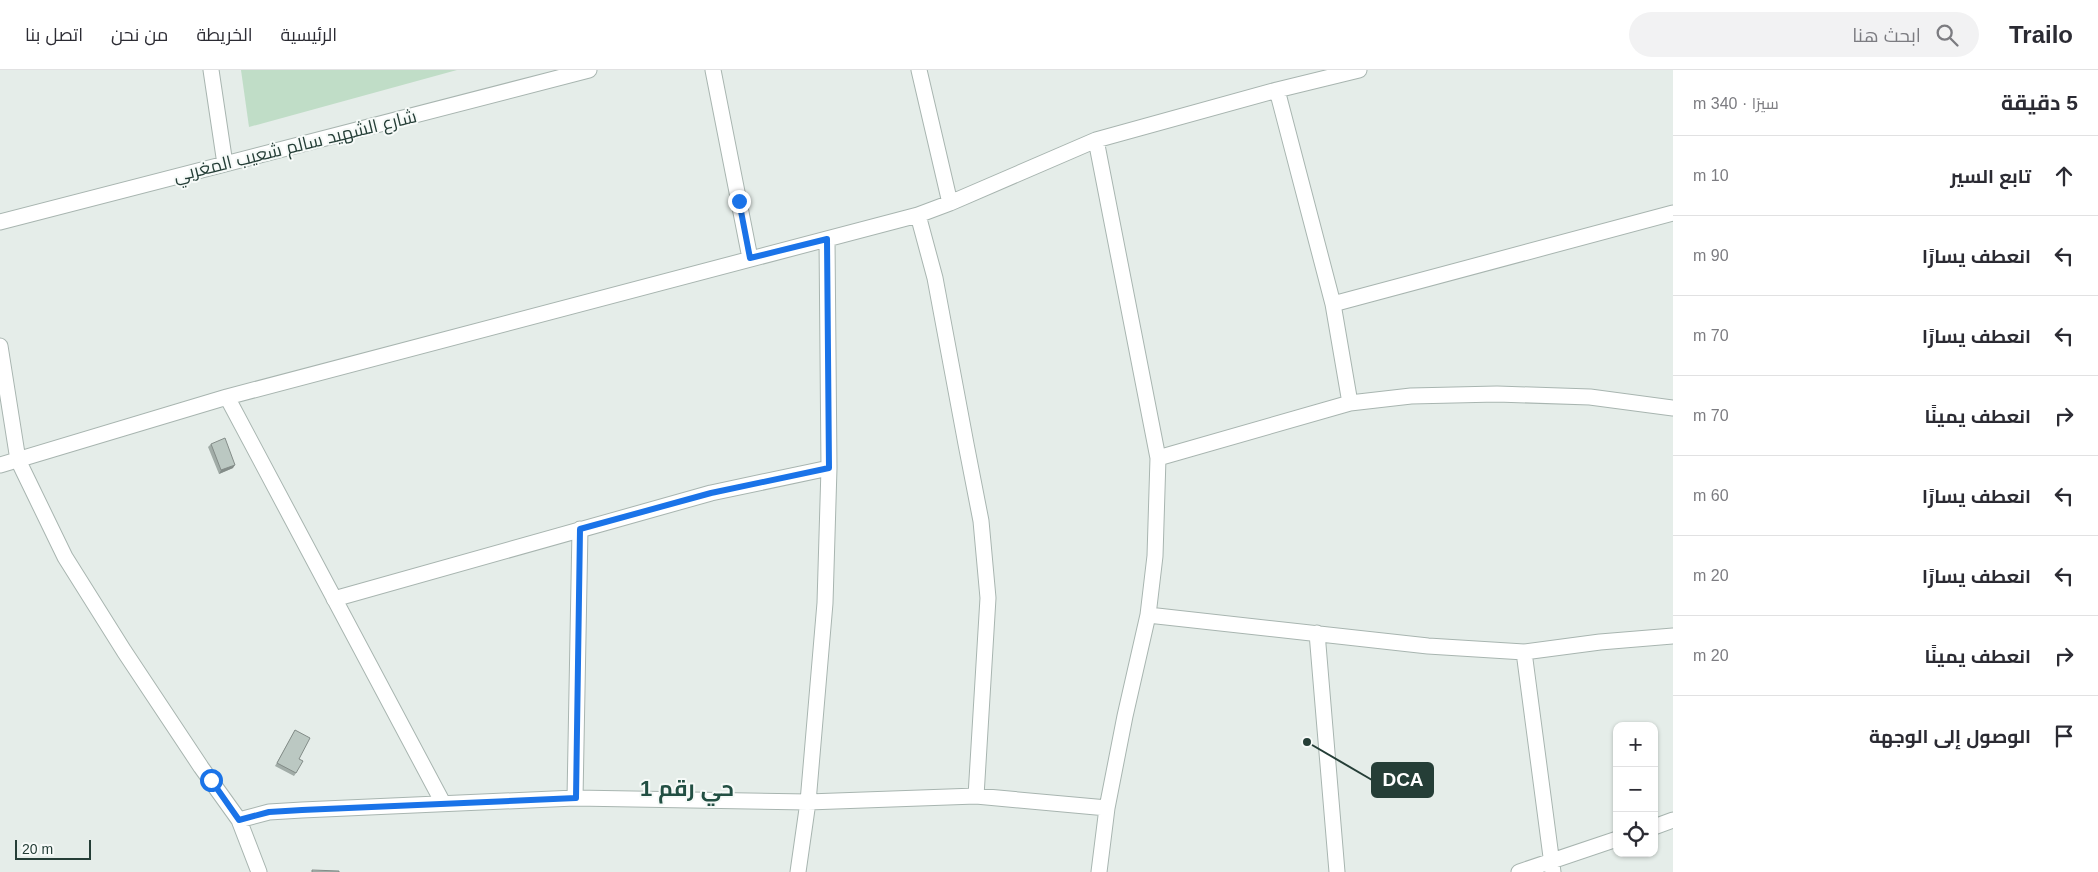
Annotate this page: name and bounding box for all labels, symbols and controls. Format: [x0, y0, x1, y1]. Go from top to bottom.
search box [1629, 12, 1979, 57]
icon: search [1933, 21, 1961, 49]
text: Trailo [2009, 21, 2073, 48]
text: اتصل بنا [25, 25, 83, 45]
text: من نحن [111, 25, 168, 45]
text: الخريطة [196, 25, 253, 45]
text: الرئيسية [281, 25, 337, 45]
text: ابحث هنا [1852, 25, 1921, 46]
text: 5 دقيقة [2001, 91, 2078, 114]
text: سيرًا · 340 m [1693, 95, 1779, 112]
street label: شارع الشهيد سالم شعيب المغربي [171, 106, 420, 190]
icon: ahead [2050, 162, 2078, 190]
text: تابع السير [1950, 166, 2031, 187]
text: 10 m [1693, 167, 1729, 184]
route end [728, 190, 751, 213]
icon: left [2050, 242, 2078, 270]
text: انعطف يسارًا [1922, 246, 2031, 267]
text: 90 m [1693, 247, 1729, 264]
icon: left [2050, 322, 2078, 350]
text: انعطف يسارًا [1922, 326, 2031, 347]
text: 70 m [1693, 327, 1729, 344]
icon: right [2050, 402, 2078, 430]
text: انعطف يمينًا [1924, 406, 2031, 427]
text: 70 m [1693, 407, 1729, 424]
icon: left [2050, 482, 2078, 510]
text: انعطف يسارًا [1922, 486, 2031, 507]
text: 60 m [1693, 487, 1729, 504]
icon: left [2050, 562, 2078, 590]
text: انعطف يسارًا [1922, 566, 2031, 587]
text: 20 m [1693, 567, 1729, 584]
icon: right [2050, 642, 2078, 670]
text: انعطف يمينًا [1924, 646, 2031, 667]
text: 20 m [1693, 647, 1729, 664]
map controls [1613, 722, 1658, 857]
button: + [1613, 722, 1658, 767]
icon: arrive [2050, 722, 2078, 750]
text: الوصول إلى الوجهة [1869, 726, 2031, 747]
callout: DCA [1372, 763, 1433, 797]
button: − [1613, 767, 1658, 812]
route start [200, 769, 223, 792]
text: DCA [1382, 769, 1424, 790]
district label: حي رقم 1 [640, 776, 734, 806]
button: locate [1613, 812, 1658, 857]
scale bar [15, 837, 91, 860]
text: 20 m [22, 841, 53, 857]

